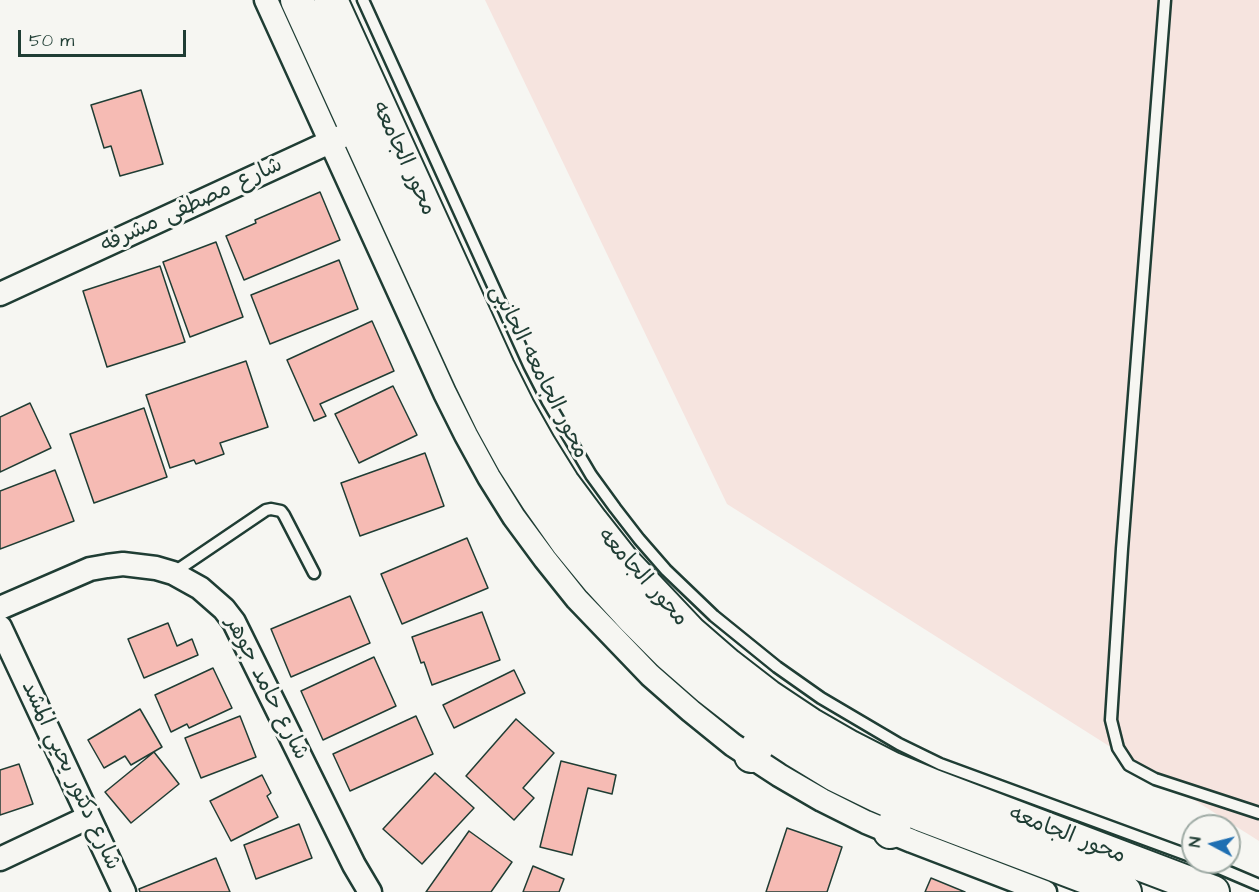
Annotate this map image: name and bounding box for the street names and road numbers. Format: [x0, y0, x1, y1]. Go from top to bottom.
street label: محور الجامعه [365, 98, 441, 220]
street label: شارع مصطفى مشرفه [97, 152, 287, 260]
street label: محور الجامعه الجانبى [483, 281, 593, 463]
street label: محور الجامعه [591, 524, 693, 632]
street label: شارع حامد جوهر [219, 613, 313, 765]
street label: شارع دكتور يحيي المشد [15, 677, 125, 875]
street label: محور الجامعه [1005, 802, 1129, 870]

